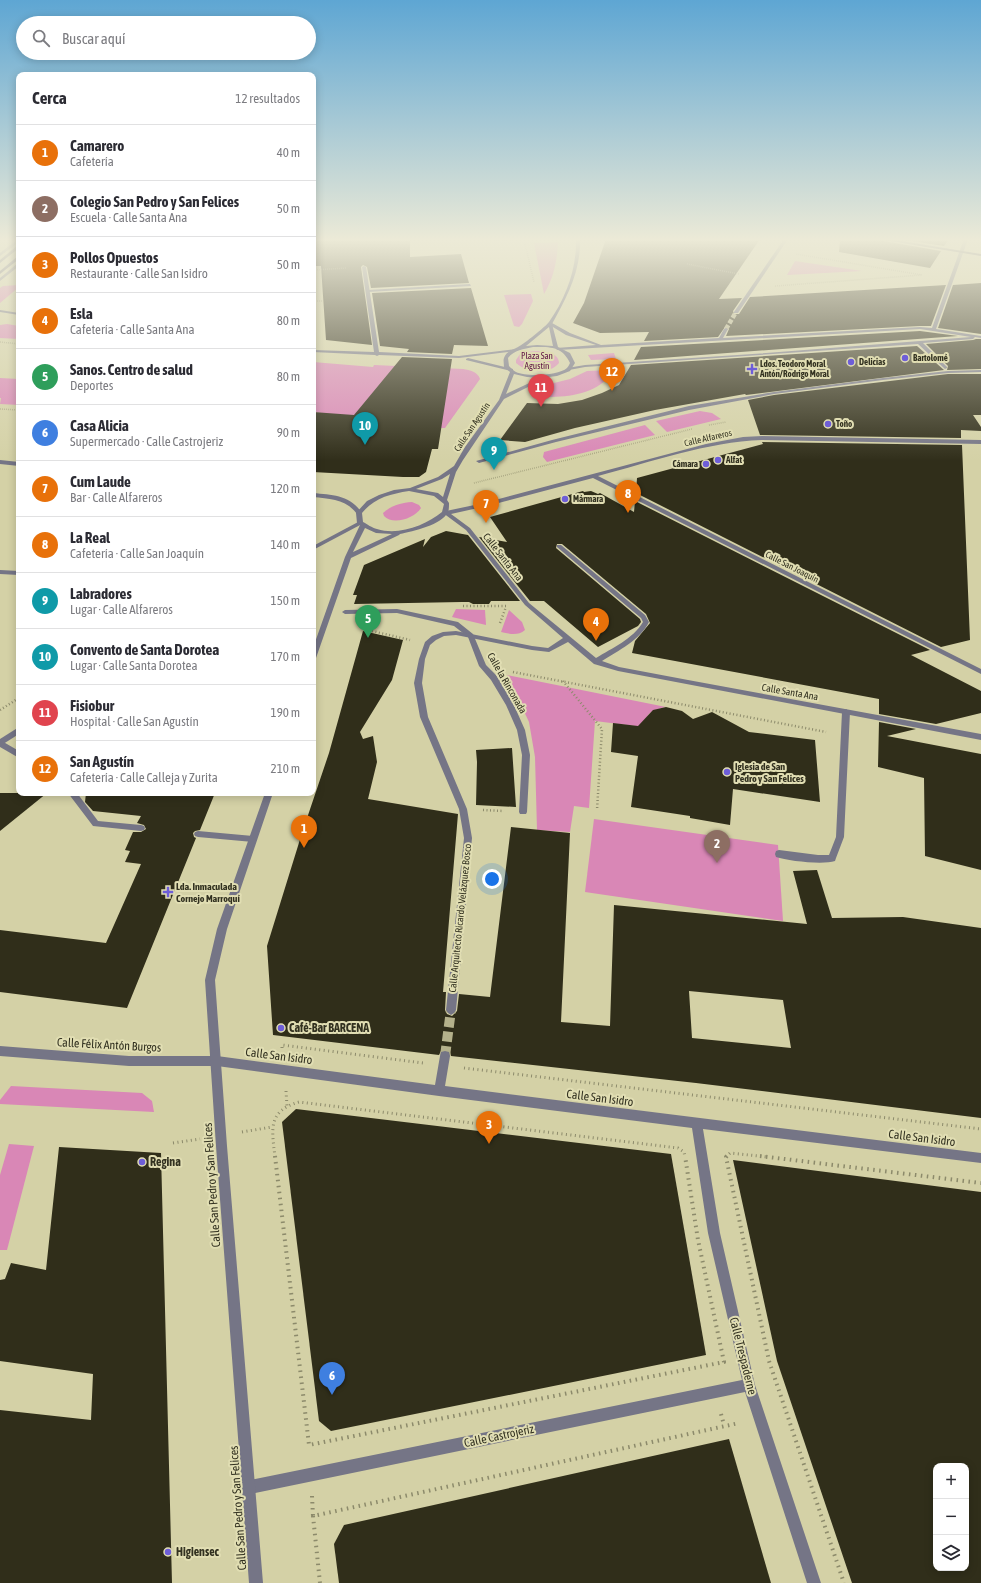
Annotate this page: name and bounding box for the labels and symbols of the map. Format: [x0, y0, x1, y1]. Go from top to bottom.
park label: Plaza San Agustín [521, 351, 553, 371]
marker: Bartolomé [900, 353, 910, 363]
place label: Bartolomé [913, 353, 948, 363]
marker: Delicias [846, 357, 856, 367]
place label: Delicias [859, 357, 886, 367]
pin: 12 [599, 358, 625, 391]
place label: Ldos. Teodoro Moral Antón/Rodrigo Moral [759, 359, 830, 379]
marker: Ldos. Teodoro Moral Antón/Rodrigo Moral [747, 364, 757, 374]
pin: 11 [528, 374, 554, 407]
street label: Calle San Agustín [452, 401, 492, 453]
pin: 10 [352, 412, 378, 445]
marker: Toño [823, 419, 833, 429]
place label: Toño [836, 419, 852, 429]
street label: Calle Alfareros [683, 428, 733, 448]
pin: 9 [481, 437, 507, 470]
marker: Alfat [713, 455, 723, 465]
place label: Alfat [725, 455, 742, 465]
place label: Cámara [672, 459, 698, 469]
marker: Cámara [701, 459, 711, 469]
pin: 8 [615, 480, 641, 513]
pin: 7 [473, 490, 499, 523]
marker: Mármara [560, 494, 570, 504]
place label: Mármara [573, 494, 603, 504]
street label: Calle Santa Ana [481, 531, 525, 583]
street label: Calle San Joaquín [764, 549, 820, 585]
pin: 5 [355, 605, 381, 638]
pin: 4 [583, 608, 609, 641]
street label: Calle la Rinconada [485, 651, 529, 716]
street label: Calle Santa Ana [761, 682, 819, 702]
place label: Iglesia de San Pedro y San Felices [735, 761, 804, 784]
marker: Iglesia de San Pedro y San Felices [722, 767, 732, 777]
pin: 1 [291, 815, 317, 848]
pin: 2 [704, 830, 730, 863]
street label: Calle Arquitecto Ricardo Velázquez Bosco [447, 843, 473, 993]
your location [482, 869, 502, 889]
place label: Lda. Inmaculada Cornejo Marroquí [176, 881, 240, 904]
marker: Lda. Inmaculada Cornejo Marroquí [163, 887, 173, 897]
place label: Café-Bar BARCENA [289, 1021, 369, 1035]
marker: Café-Bar BARCENA [276, 1023, 286, 1033]
street label: Calle Félix Antón Burgos [57, 1035, 161, 1055]
street label: Calle San Isidro [245, 1045, 314, 1067]
street label: Calle San Isidro [566, 1087, 635, 1109]
pin: 3 [476, 1111, 502, 1144]
street label: Calle San Pedro y San Felices [201, 1122, 223, 1248]
street label: Calle San Isidro [888, 1127, 957, 1149]
place label: Regina [150, 1155, 181, 1169]
marker: Regina [137, 1157, 147, 1167]
street label: Calle Trespaderne [727, 1316, 759, 1396]
pin: 6 [319, 1362, 345, 1395]
street label: Calle Castrojeriz [463, 1422, 536, 1450]
street label: Calle San Pedro y San Felices [227, 1445, 249, 1571]
place label: Higiensec [176, 1545, 220, 1559]
marker: Higiensec [163, 1547, 173, 1557]

